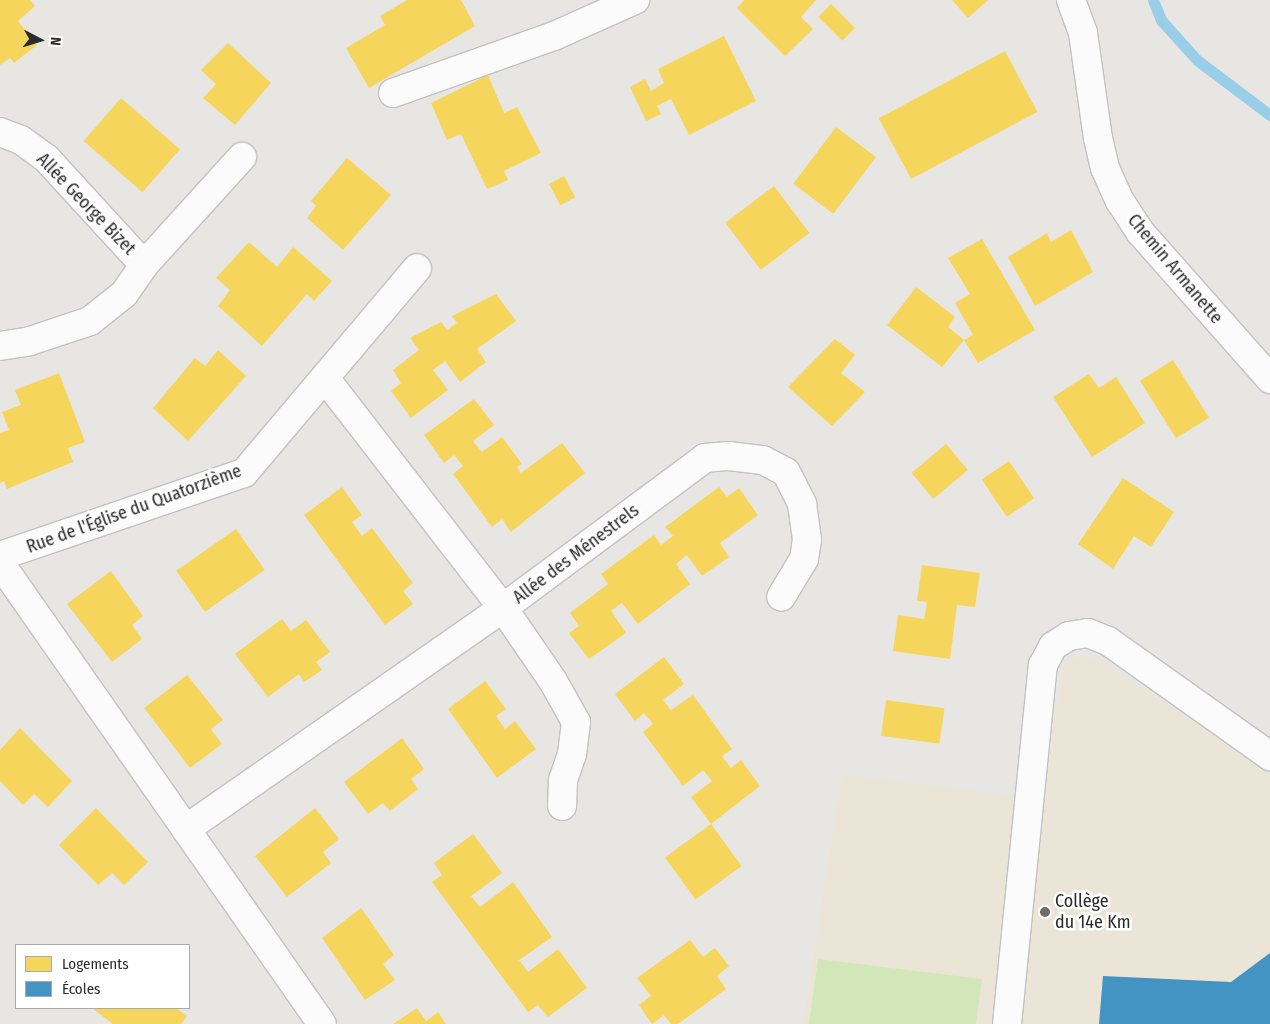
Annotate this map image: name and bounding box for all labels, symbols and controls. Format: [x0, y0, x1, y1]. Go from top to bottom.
north arrow [15, 15, 65, 65]
text: N [47, 36, 64, 46]
street label: Allée George Bizet [32, 149, 140, 259]
street label: Chemin Armanette [1123, 210, 1227, 328]
street label: Rue de l'Église du Quatorzième [24, 460, 244, 558]
street label: Allée des Ménestrels [509, 500, 643, 608]
place label: Collège du 14e Km [1055, 891, 1131, 934]
marker: Collège du 14e Km [1039, 906, 1051, 918]
legend [15, 944, 190, 1009]
text: Logements [62, 955, 129, 973]
text: Écoles [62, 980, 100, 998]

